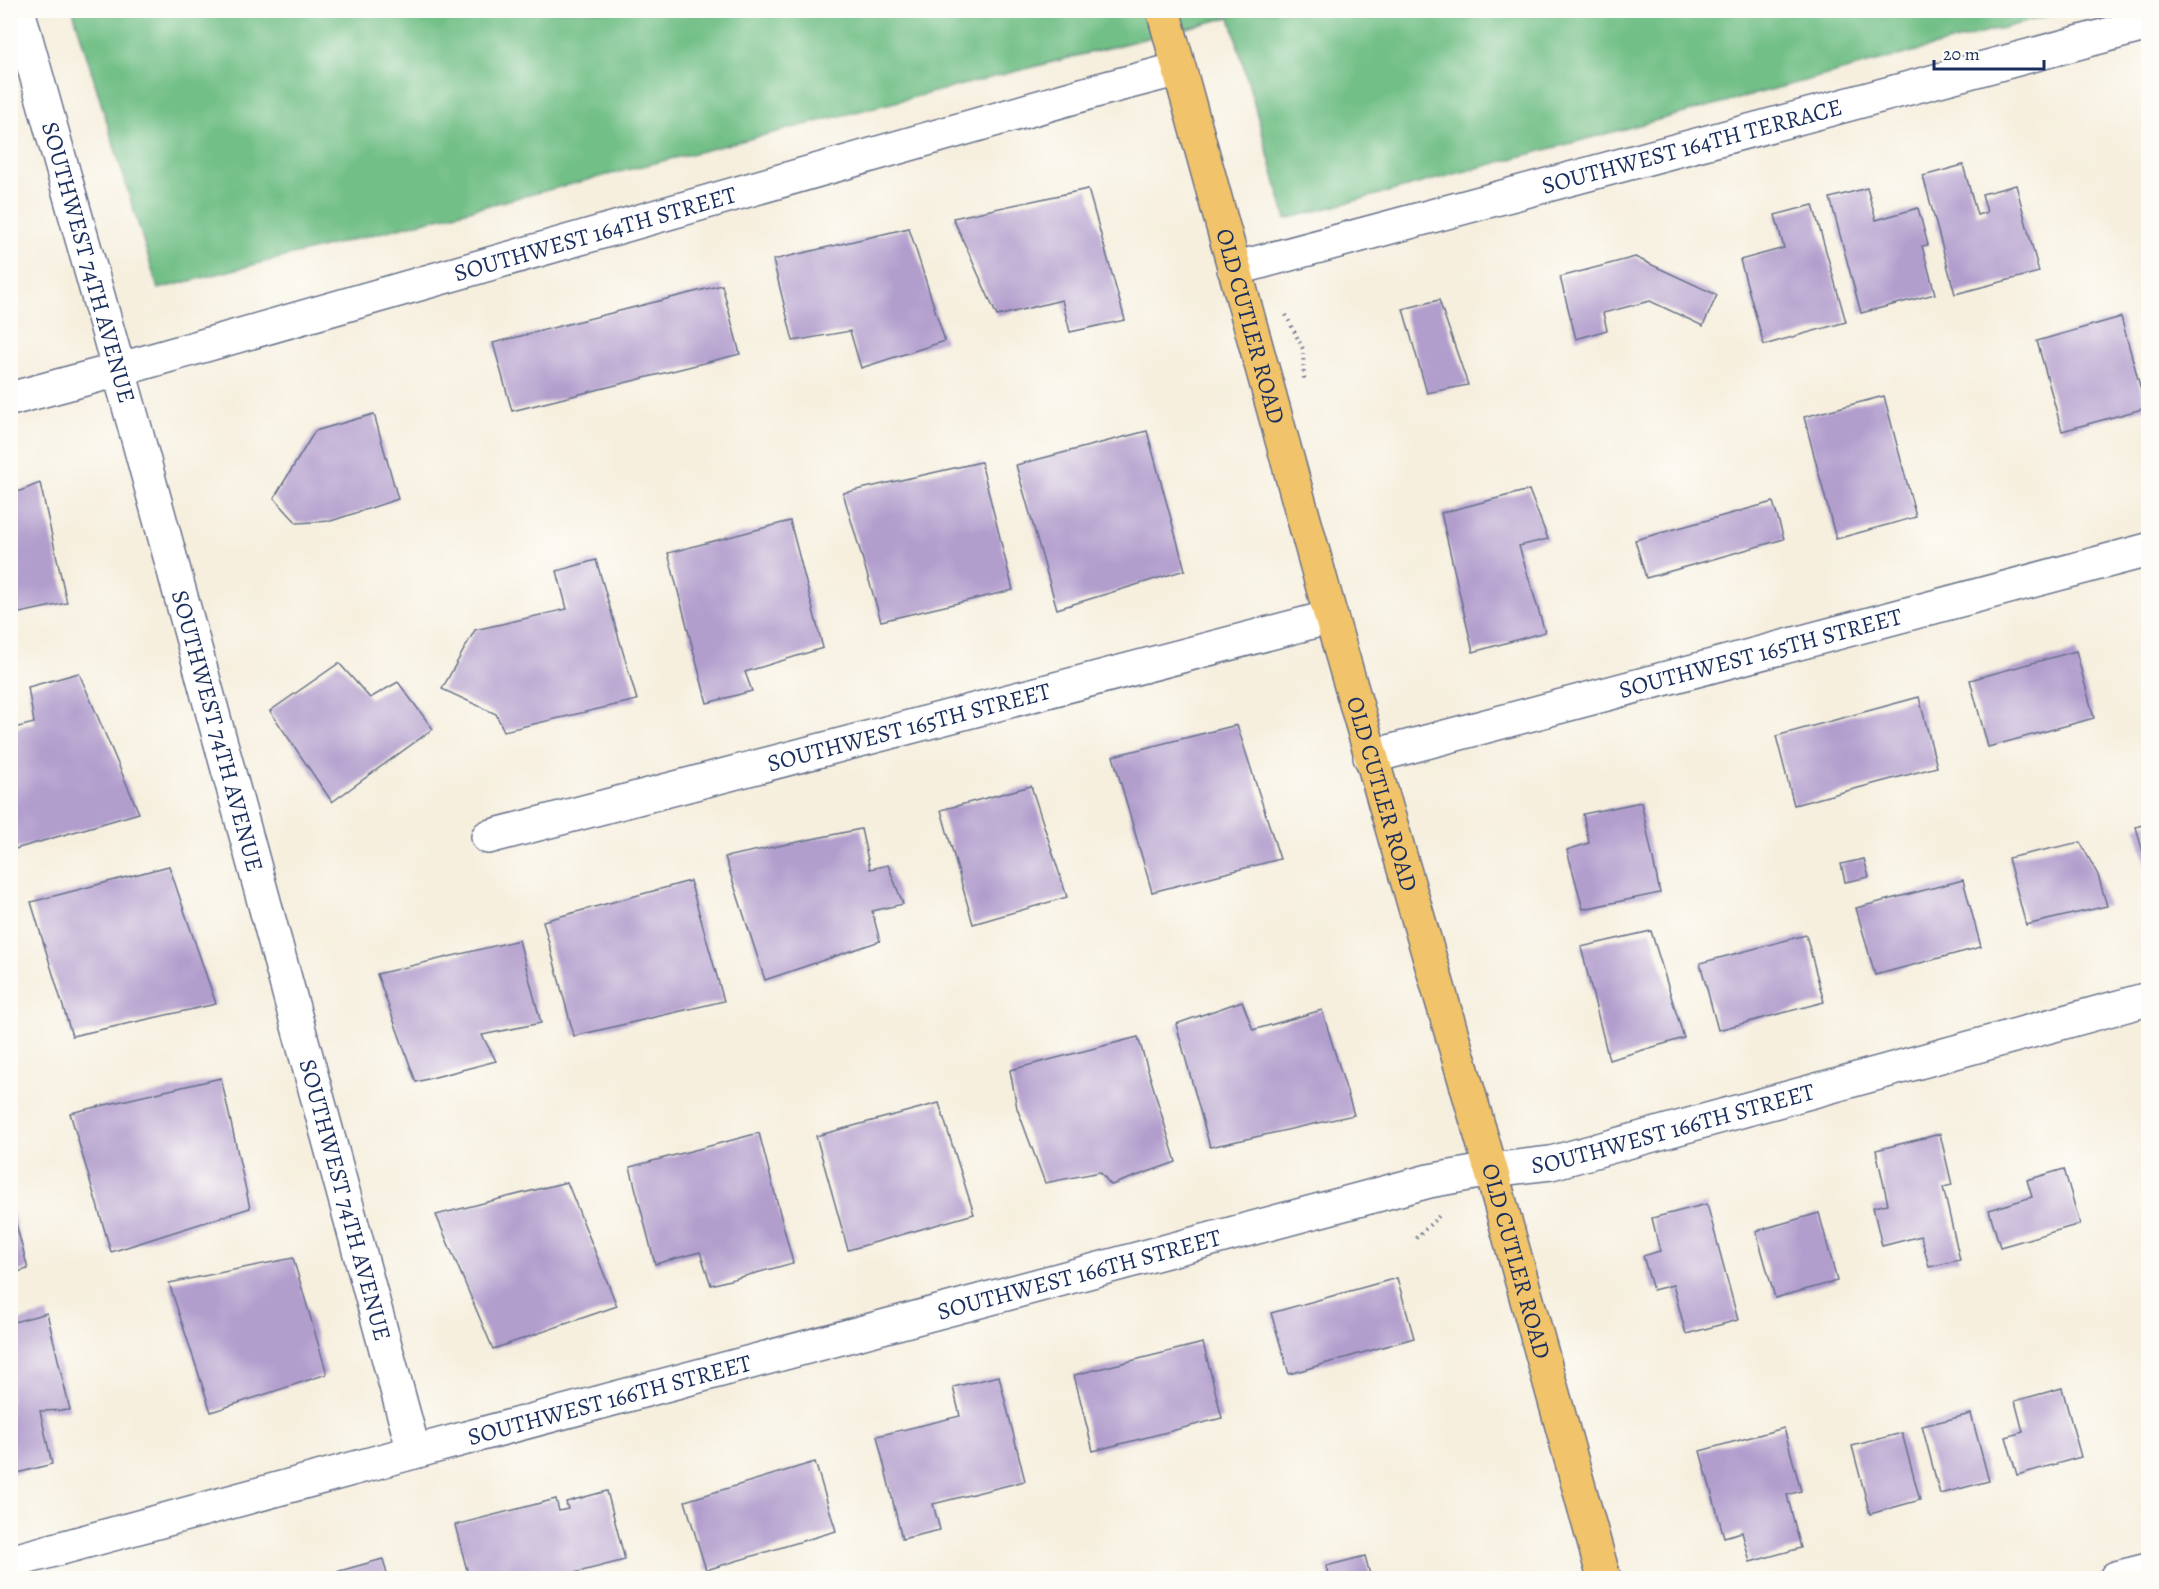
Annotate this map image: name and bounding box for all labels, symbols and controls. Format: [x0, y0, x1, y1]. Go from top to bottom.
scale bar [1934, 33, 2044, 71]
text: 20 m [1943, 42, 1980, 66]
street label: SOUTHWEST 164TH TERRACE [1538, 91, 1846, 202]
street label: SOUTHWEST 74TH AVENUE [34, 118, 143, 407]
street label: SOUTHWEST 164TH STREET [450, 178, 740, 289]
street label: OLD CUTLER ROAD [1208, 225, 1293, 427]
street label: SOUTHWEST 74TH AVENUE [164, 586, 271, 875]
street label: SOUTHWEST 165TH STREET [1615, 600, 1905, 706]
street label: SOUTHWEST 165TH STREET [764, 675, 1054, 779]
street label: OLD CUTLER ROAD [1339, 693, 1426, 895]
street label: SOUTHWEST 74TH AVENUE [292, 1055, 399, 1344]
street label: SOUTHWEST 166TH STREET [1529, 1075, 1818, 1181]
street label: OLD CUTLER ROAD [1474, 1160, 1559, 1362]
street label: SOUTHWEST 166TH STREET [934, 1221, 1224, 1328]
street label: SOUTHWEST 166TH STREET [464, 1347, 755, 1453]

